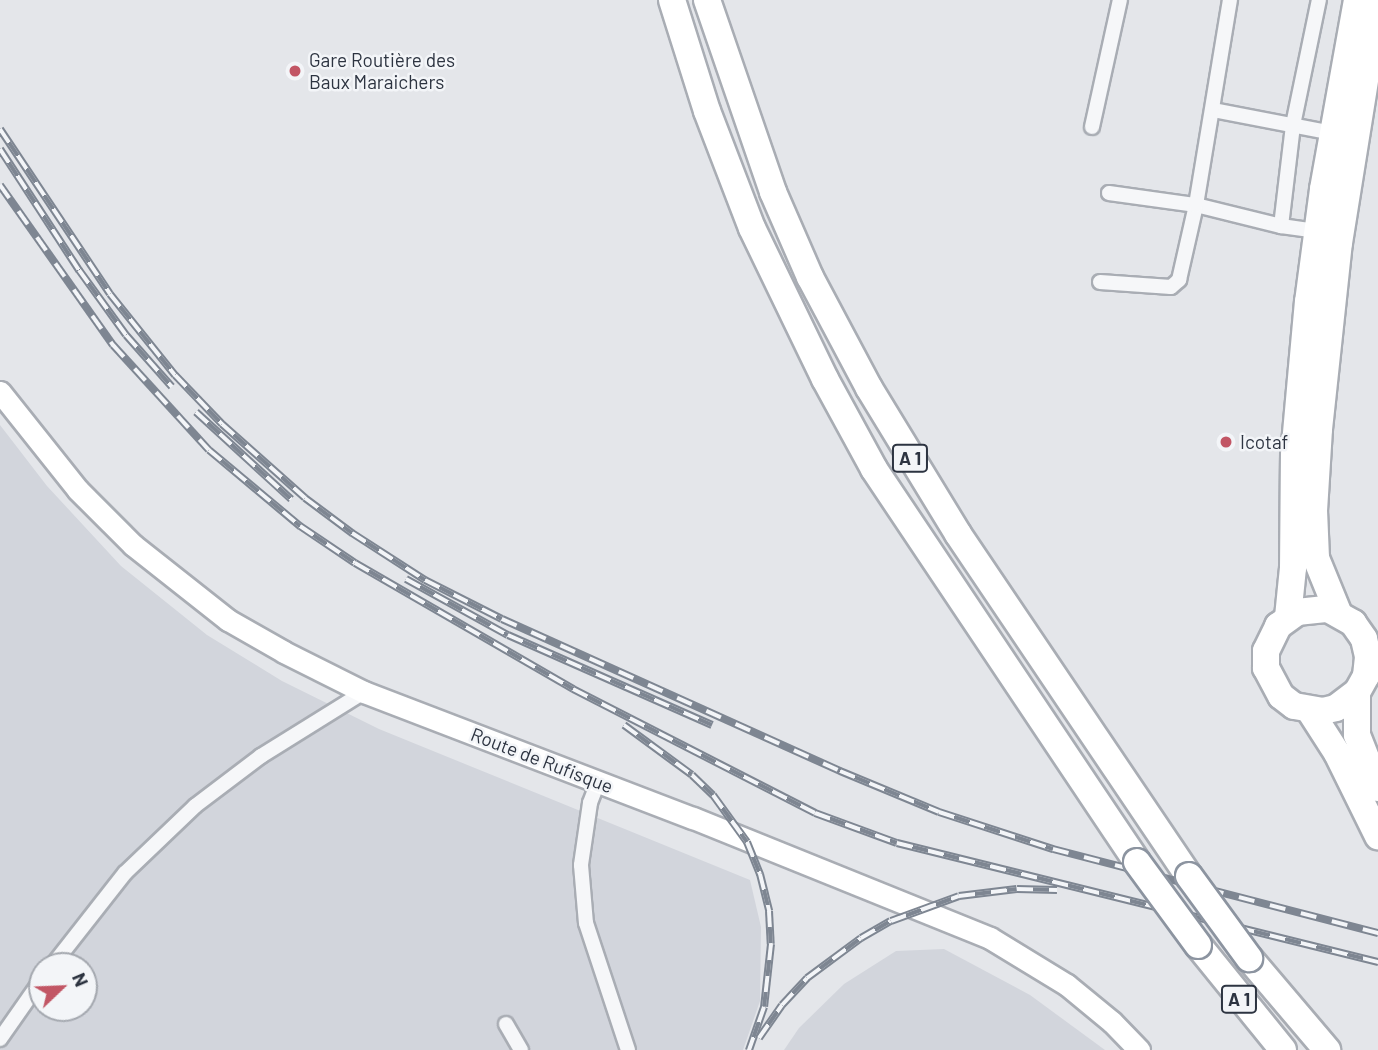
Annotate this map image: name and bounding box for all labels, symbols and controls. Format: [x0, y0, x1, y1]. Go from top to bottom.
place label: Gare Routière des Baux Maraichers [309, 49, 455, 93]
marker: Gare Routière des Baux Maraichers [287, 63, 303, 79]
place label: Icotaf [1240, 431, 1288, 453]
marker: Icotaf [1218, 434, 1234, 450]
road number: A 1 [891, 444, 929, 472]
street label: Route de Rufisque [468, 722, 616, 798]
north arrow [28, 952, 98, 1022]
text: N [68, 969, 94, 990]
road number: A 1 [1220, 984, 1258, 1014]

